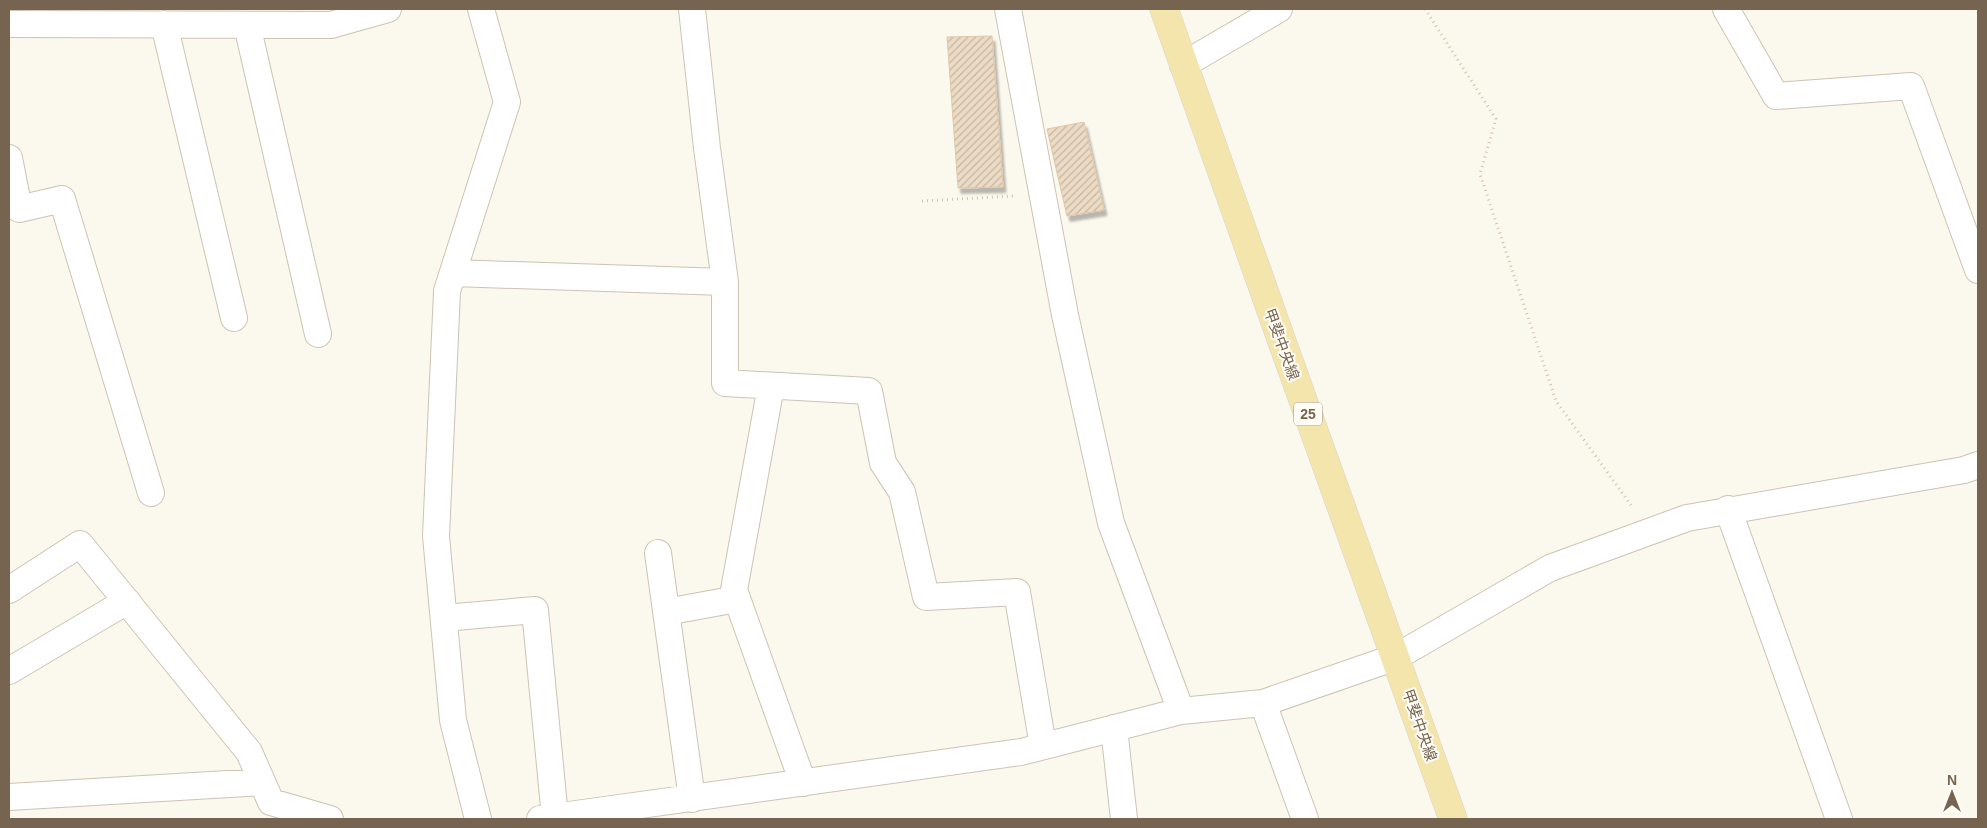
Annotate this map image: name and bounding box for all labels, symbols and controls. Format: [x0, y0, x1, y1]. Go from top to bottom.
street label: 甲斐中央線 [1261, 306, 1303, 382]
road number: 25 [1294, 402, 1322, 426]
street label: 甲斐中央線 [1400, 687, 1440, 763]
north arrow [1927, 768, 1977, 818]
text: N [1947, 772, 1957, 788]

